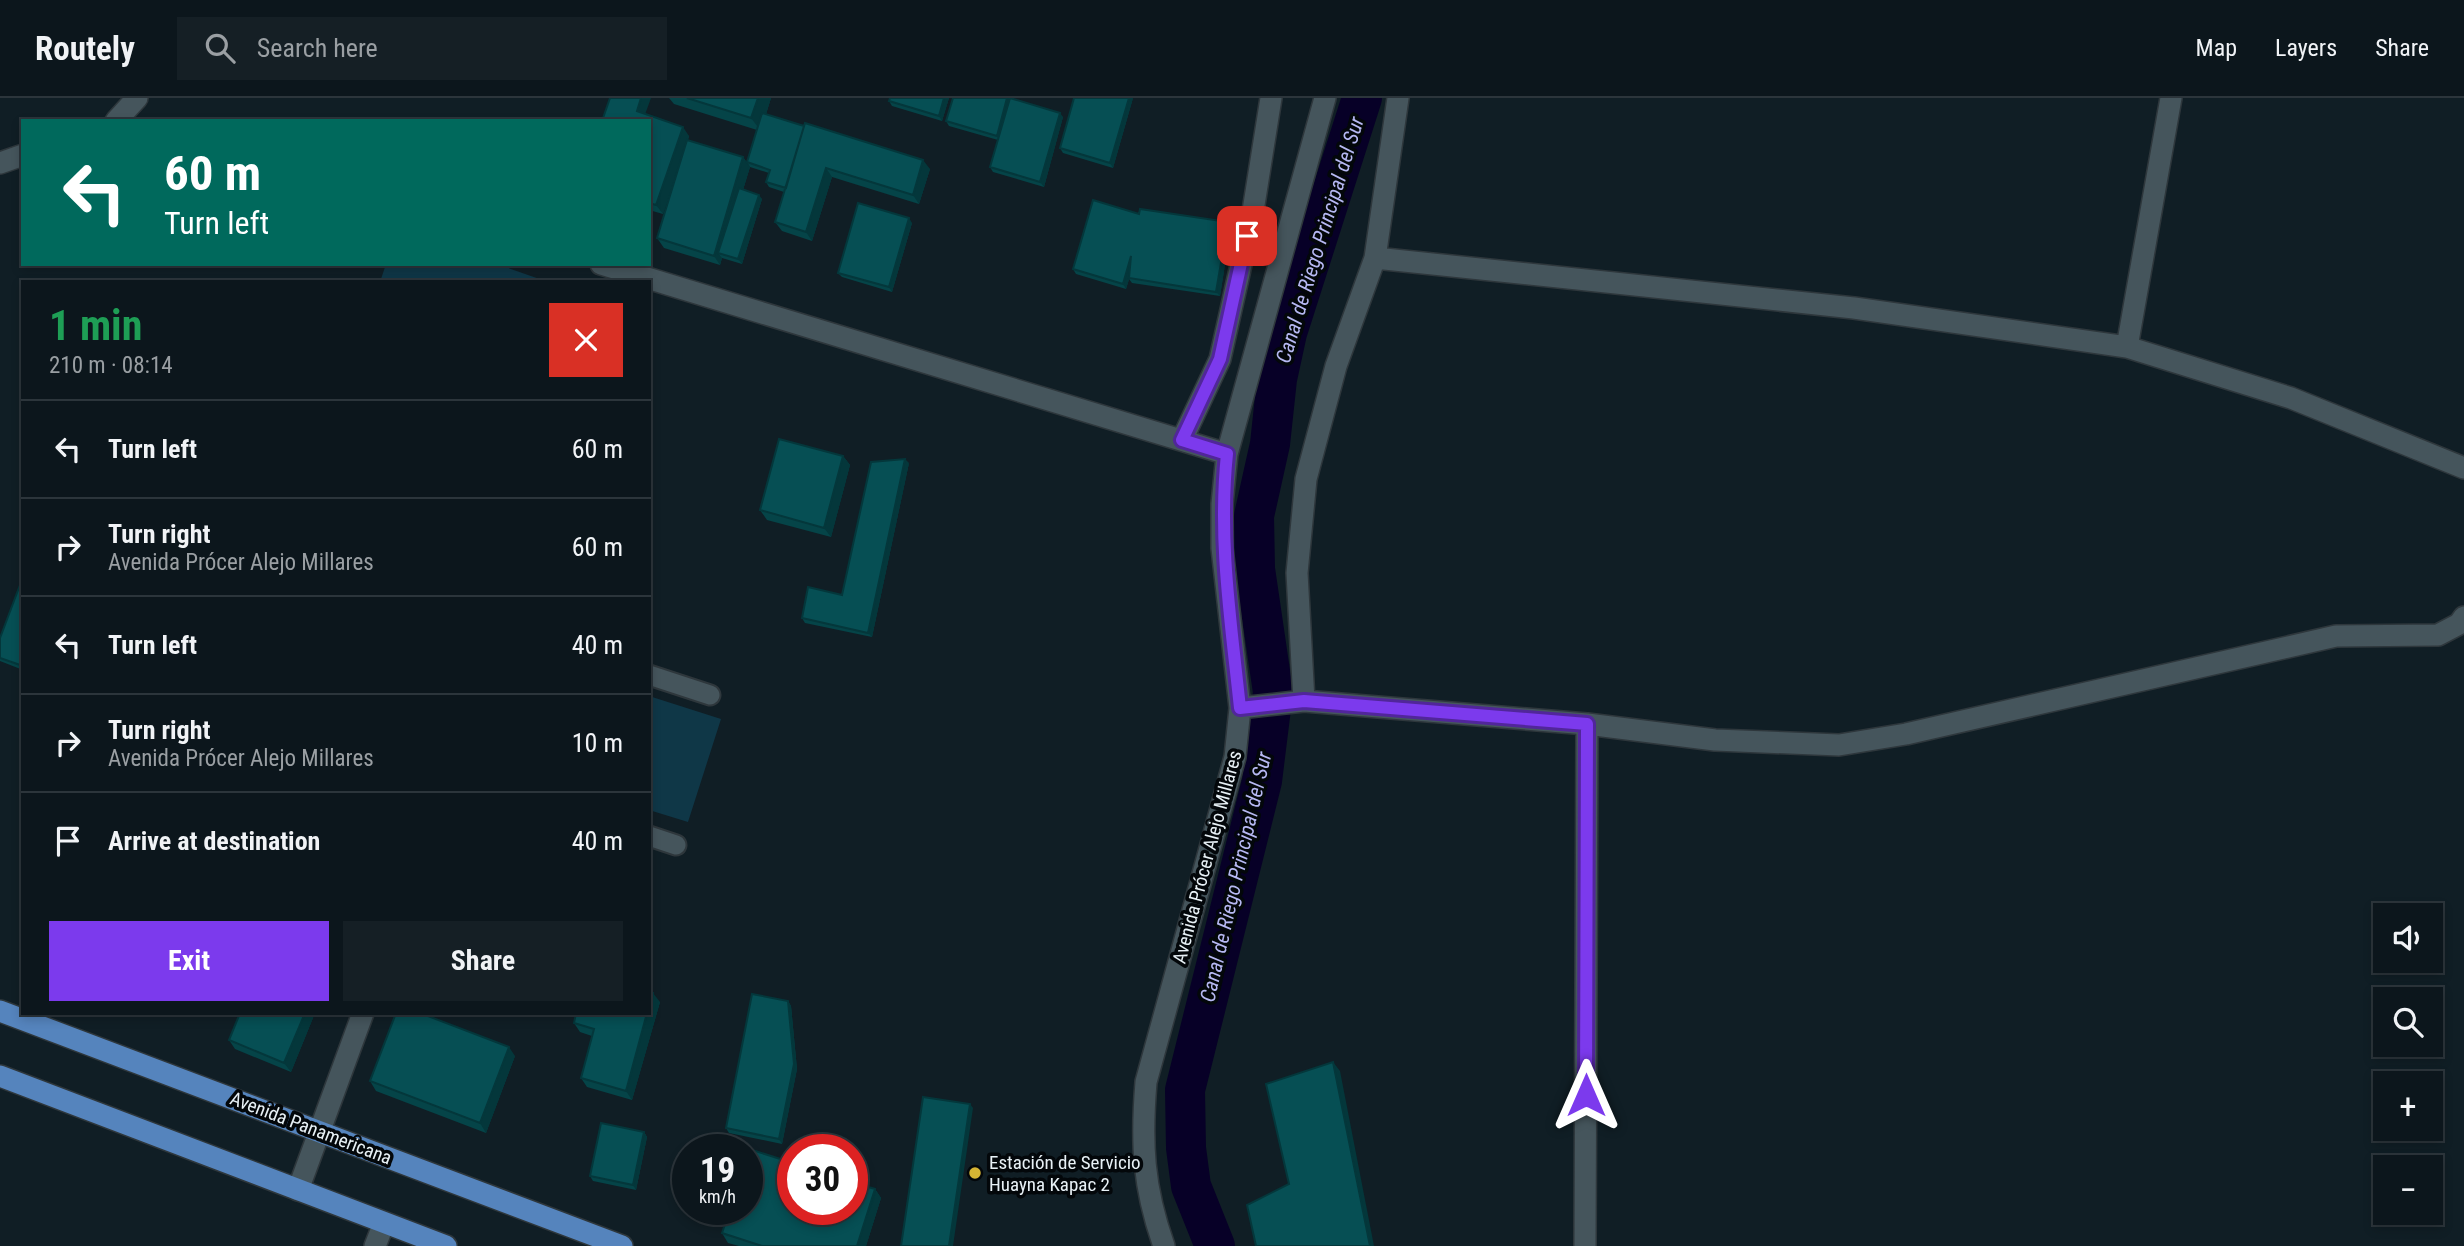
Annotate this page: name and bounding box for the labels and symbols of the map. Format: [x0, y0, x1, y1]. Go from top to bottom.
water label: Canal de Riego Principal del Sur [1271, 113, 1369, 366]
pin [1217, 206, 1277, 266]
street label: Avenida Prócer Alejo Millares [1167, 748, 1247, 966]
water label: Canal de Riego Principal del Sur [1196, 749, 1277, 1004]
position arrow [1549, 1058, 1623, 1132]
street label: Avenida Panamericana [227, 1087, 395, 1169]
speed limit sign: 30 [777, 1134, 868, 1225]
place label: Estación de Servicio Huayna Kapac 2 [989, 1151, 1141, 1196]
marker: Estación de Servicio Huayna Kapac 2 [967, 1165, 983, 1181]

